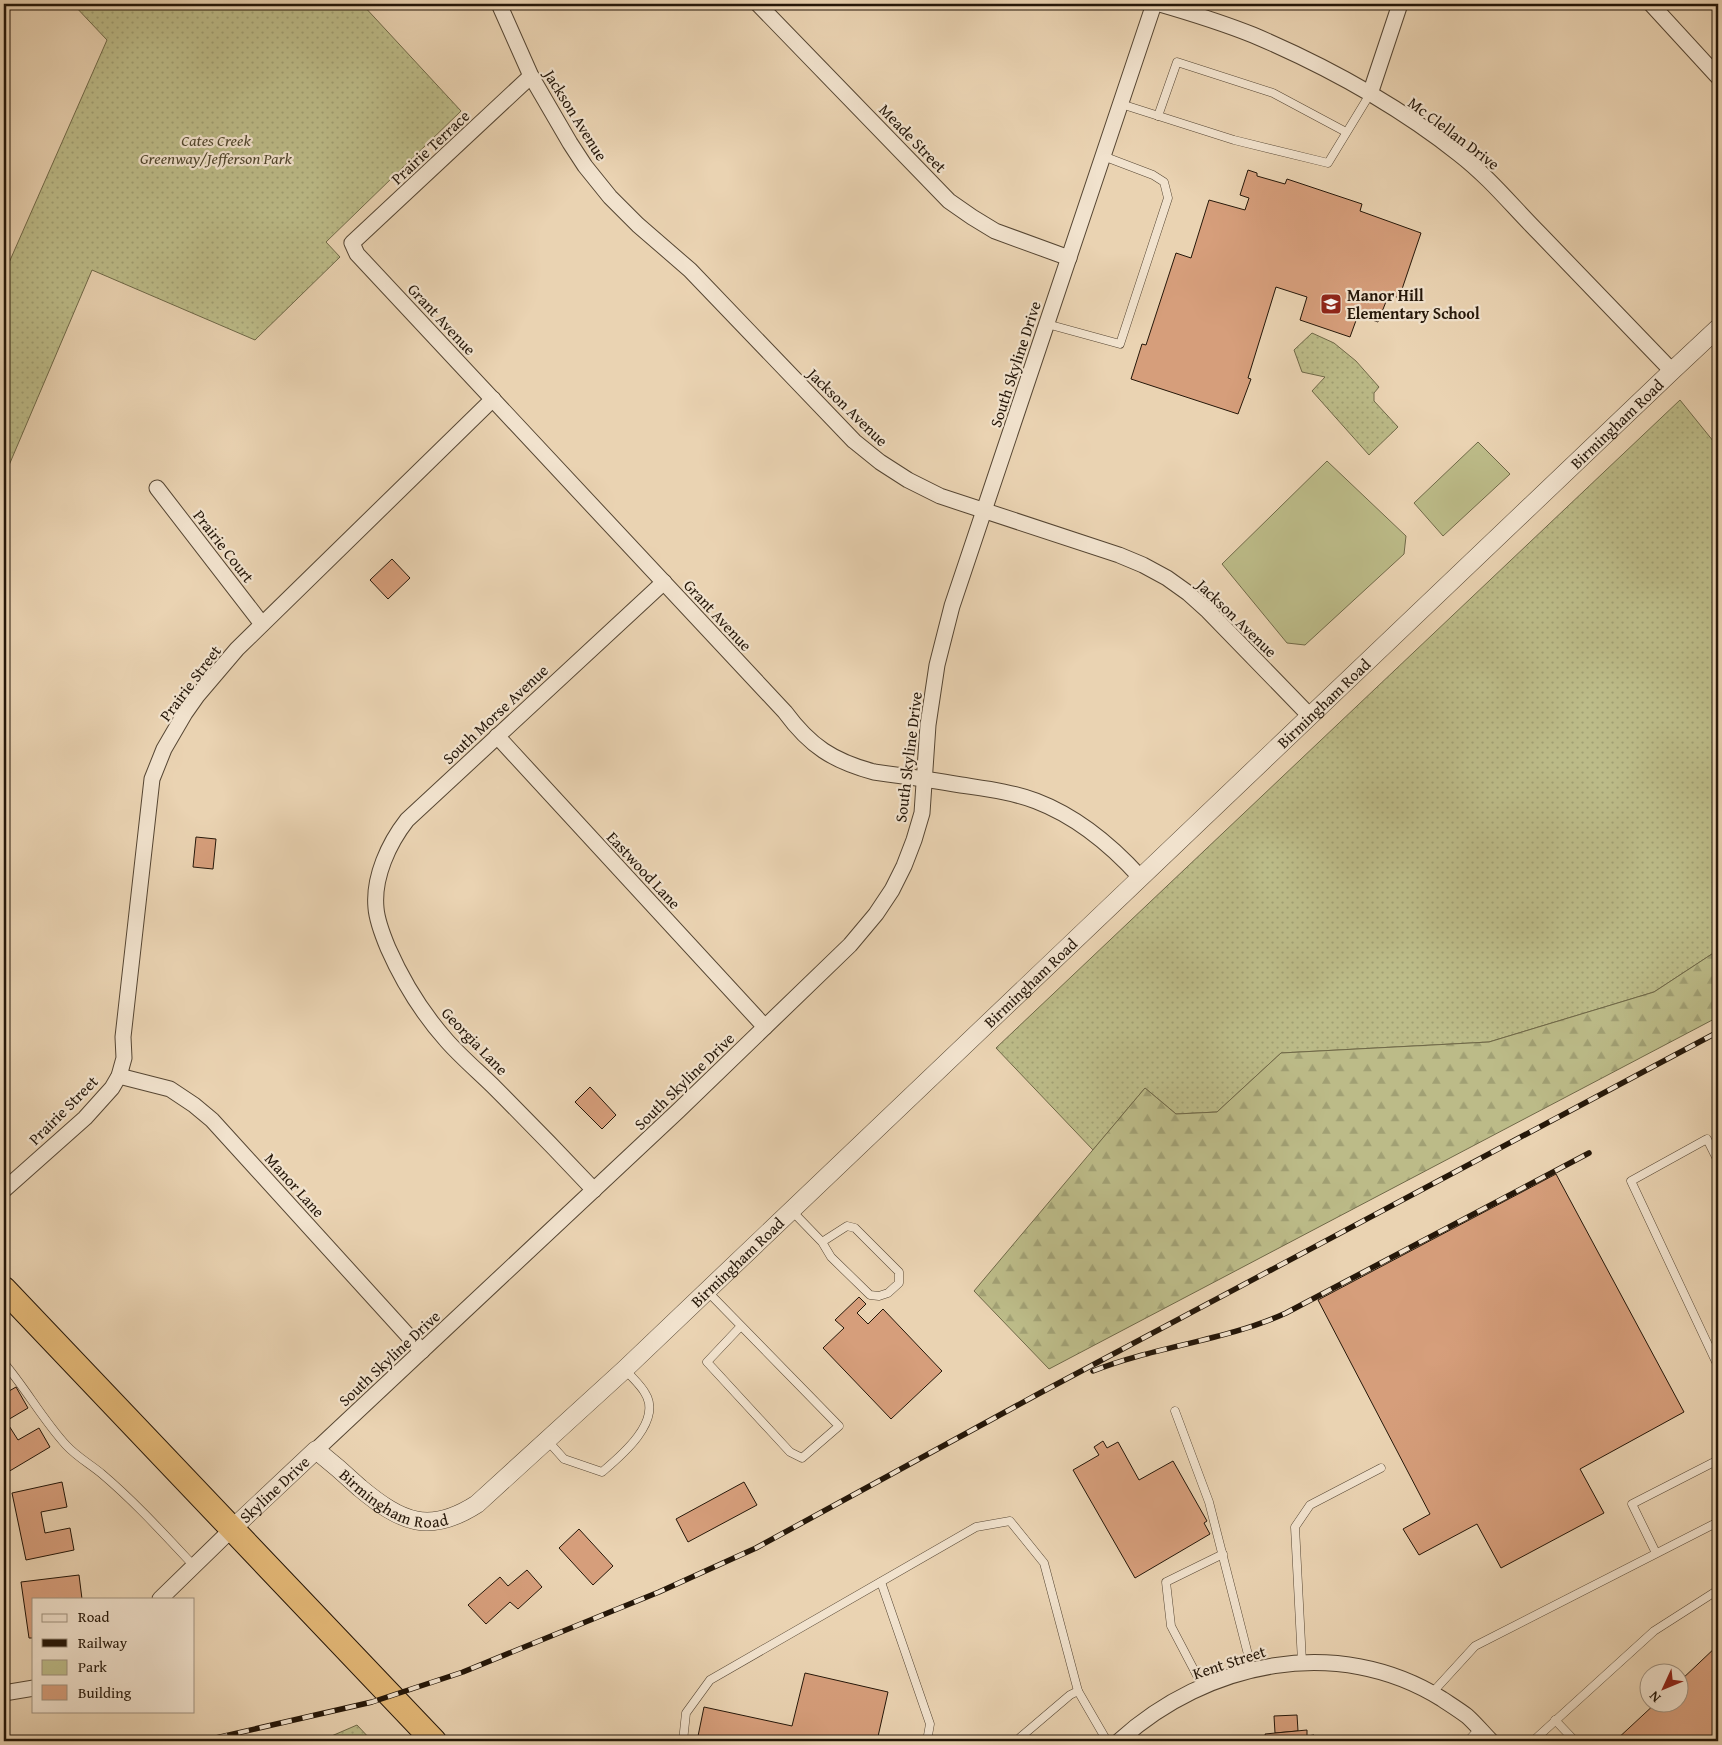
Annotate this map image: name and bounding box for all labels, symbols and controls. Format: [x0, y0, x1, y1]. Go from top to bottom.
street label: Jackson Avenue [537, 63, 614, 165]
street label: Mc Clellan Drive [1403, 90, 1505, 176]
street label: Meade Street [874, 98, 953, 178]
street label: Prairie Terrace [385, 104, 475, 190]
park label: Cates Creek Greenway/Jefferson Park [140, 128, 293, 170]
street label: Grant Avenue [402, 278, 482, 360]
place label: Manor Hill Elementary School [1347, 283, 1480, 325]
school or university icon: Manor Hill Elementary School [1319, 292, 1343, 316]
street label: South Skyline Drive [983, 298, 1047, 430]
street label: Jackson Avenue [801, 361, 894, 452]
street label: Birmingham Road [1565, 373, 1669, 474]
street label: Prairie Court [188, 504, 260, 588]
street label: Jackson Avenue [1190, 572, 1283, 663]
street label: Grant Avenue [678, 574, 758, 656]
street label: Prairie Street [153, 640, 227, 726]
street label: Birmingham Road [1271, 652, 1376, 754]
street label: South Morse Avenue [437, 658, 553, 770]
street label: South Skyline Drive [888, 690, 928, 824]
street label: Eastwood Lane [601, 826, 687, 914]
street label: Birmingham Road [978, 932, 1083, 1033]
street label: Georgia Lane [436, 1001, 514, 1081]
street label: South Skyline Drive [628, 1027, 740, 1135]
street label: Prairie Street [23, 1070, 103, 1150]
street label: Manor Lane [259, 1147, 331, 1223]
street label: Birmingham Road [685, 1211, 790, 1313]
street label: South Skyline Drive [333, 1304, 445, 1412]
street label: Skyline Drive [234, 1450, 315, 1528]
street label: Birmingham Road [334, 1463, 451, 1534]
legend [32, 1598, 195, 1712]
text: Road [78, 1606, 109, 1627]
text: Railway [78, 1632, 128, 1653]
street label: Kent Street [1189, 1639, 1269, 1685]
text: Park [78, 1656, 107, 1677]
north arrow [1640, 1662, 1690, 1712]
text: Building [78, 1682, 132, 1703]
text: N [1644, 1686, 1665, 1707]

